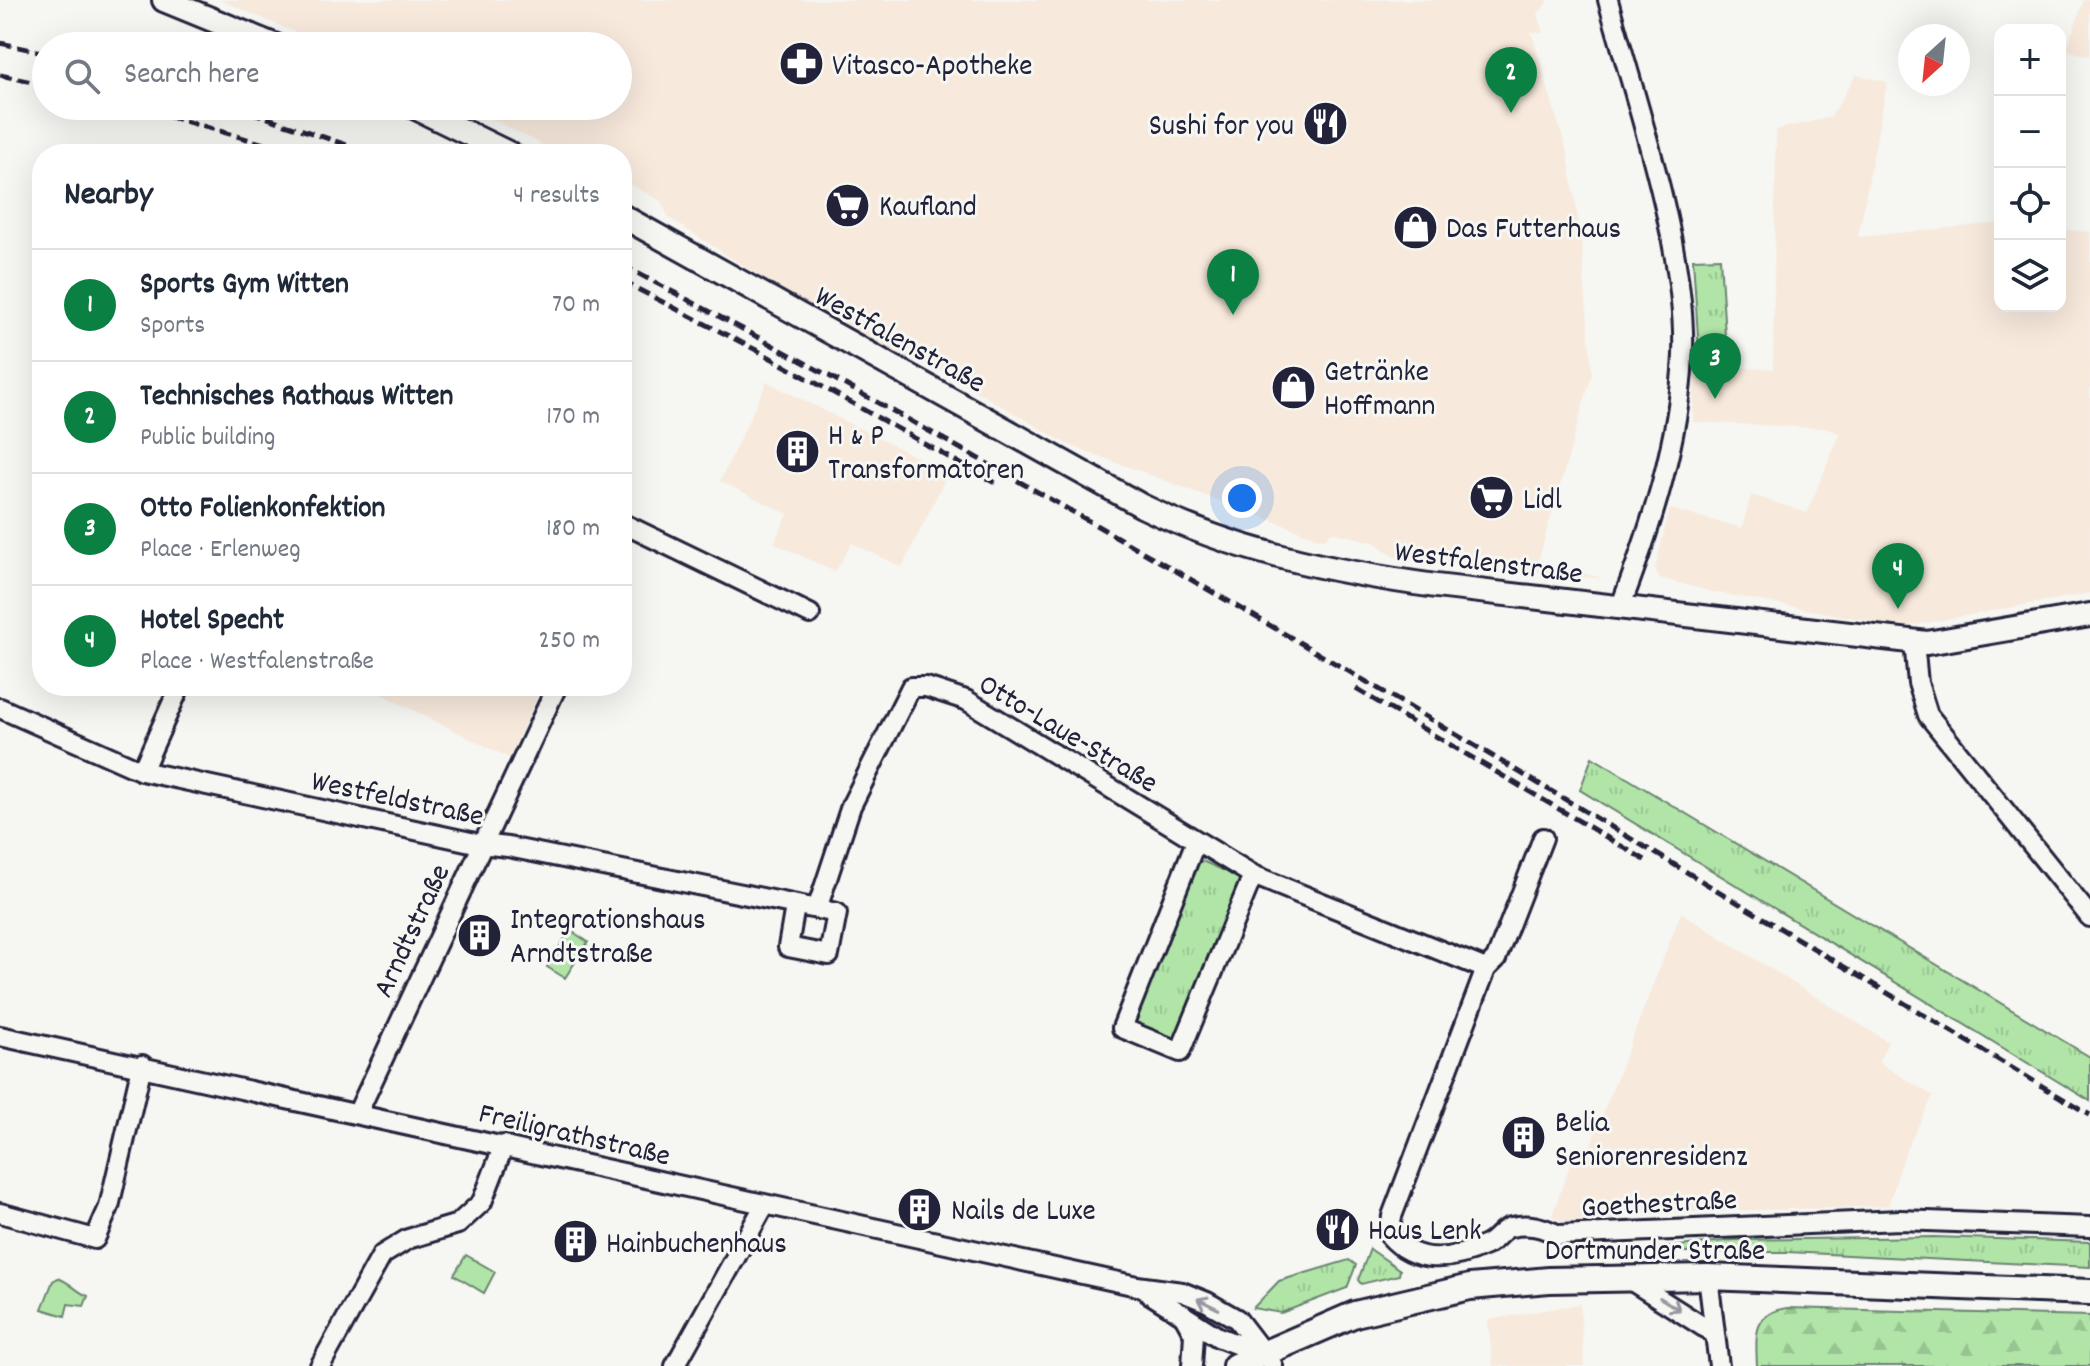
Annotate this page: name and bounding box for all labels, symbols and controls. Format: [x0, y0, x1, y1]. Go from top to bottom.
north arrow [1898, 24, 1970, 96]
map controls [1994, 24, 2066, 312]
button: + [1994, 24, 2066, 96]
search box [32, 32, 632, 120]
pharmacy icon: Vitasco-Apotheke [777, 40, 825, 88]
place label: Vitasco-Apotheke [832, 47, 1032, 90]
pin: 2 [1485, 47, 1537, 113]
icon: search [60, 54, 104, 98]
text: Search here [124, 55, 260, 98]
button: − [1994, 96, 2066, 168]
restaurant icon: Sushi for you [1301, 100, 1349, 148]
place label: Sushi for you [1149, 107, 1294, 150]
button: locate [1994, 168, 2066, 240]
text: Nearby [64, 172, 153, 221]
text: 4 results [513, 178, 600, 215]
supermarket icon: Kaufland [824, 181, 872, 229]
place label: Kaufland [879, 188, 977, 231]
shop icon: Das Futterhaus [1391, 203, 1439, 251]
place label: Das Futterhaus [1446, 210, 1621, 253]
button: layers [1994, 240, 2066, 312]
pin: 1 [1207, 249, 1259, 315]
text: Sports Gym Witten [140, 265, 349, 308]
street label: Westfalenstraße [806, 277, 992, 407]
text: 1 [87, 287, 93, 324]
text: 70 m [552, 287, 600, 324]
text: Sports [140, 308, 205, 345]
pin: 3 [1689, 333, 1741, 399]
place label: Getränke Hoffmann [1324, 353, 1435, 430]
shop icon: Getränke Hoffmann [1269, 363, 1317, 411]
text: Technisches Rathaus Witten [140, 377, 453, 420]
text: 2 [84, 399, 96, 436]
text: 170 m [546, 399, 600, 436]
place label: H & P Transformatoren [828, 417, 1024, 494]
text: Public building [140, 420, 275, 457]
building icon: H & P Transformatoren [773, 427, 821, 475]
supermarket icon: Lidl [1468, 474, 1516, 522]
your location [1222, 478, 1262, 518]
place label: Lidl [1523, 481, 1562, 524]
text: Otto Folienkonfektion [140, 489, 385, 532]
text: 3 [84, 511, 96, 548]
text: 180 m [546, 511, 600, 548]
text: Place · Erlenweg [140, 532, 301, 569]
street label: Westfalenstraße [1392, 533, 1585, 598]
pin: 4 [1872, 543, 1924, 609]
text: Hotel Specht [140, 601, 284, 644]
text: 4 [85, 623, 95, 660]
text: 250 m [539, 623, 600, 660]
text: Place · Westfalenstraße [140, 644, 374, 681]
street label: Otto-Laue-Straße [969, 665, 1165, 806]
street label: Westfeldstraße [307, 762, 487, 841]
street label: Arndtstraße [364, 858, 464, 1006]
place label: Integrationshaus Arndtstraße [510, 901, 706, 978]
building icon: Integrationshaus Arndtstraße [455, 911, 503, 959]
street label: Freiligrathstraße [474, 1094, 674, 1180]
place label: Belia Seniorenresidenz [1555, 1104, 1748, 1181]
building icon: Belia Seniorenresidenz [1500, 1114, 1548, 1162]
street label: Goethestraße [1580, 1181, 1738, 1232]
building icon: Nails de Luxe [896, 1185, 944, 1233]
place label: Nails de Luxe [951, 1192, 1096, 1235]
restaurant icon: Haus Lenk [1313, 1205, 1361, 1253]
place label: Haus Lenk [1368, 1212, 1482, 1255]
building icon: Hainbuchenhaus [551, 1218, 599, 1266]
place label: Hainbuchenhaus [606, 1225, 787, 1268]
street label: Dortmunder Straße [1545, 1232, 1765, 1275]
one-way arrow [1196, 1295, 1220, 1311]
one-way arrow [1659, 1296, 1681, 1313]

